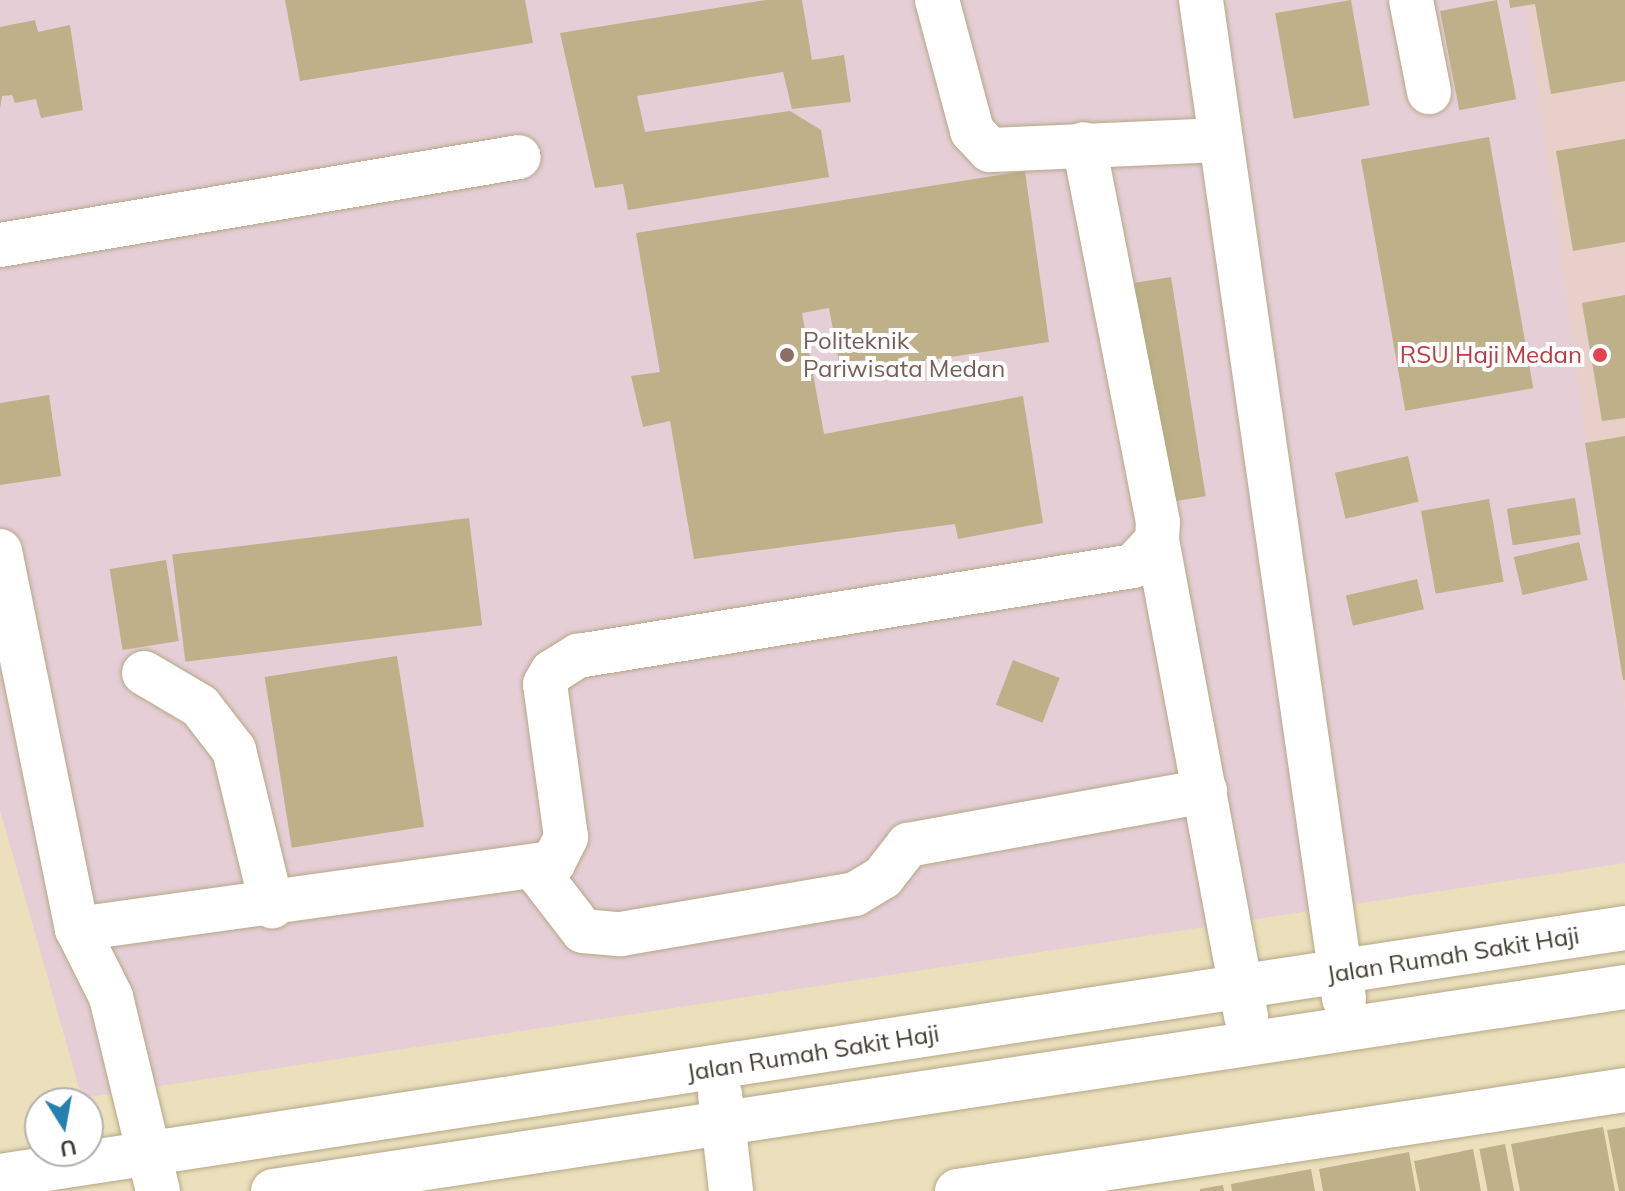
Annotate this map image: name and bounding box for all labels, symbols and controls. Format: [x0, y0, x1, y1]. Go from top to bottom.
place label: Politeknik Pariwisata Medan [803, 327, 1005, 383]
place label: RSU Haji Medan [1400, 341, 1582, 369]
marker: RSU Haji Medan [1589, 344, 1611, 366]
marker: Politeknik Pariwisata Medan [778, 346, 796, 364]
street label: Jalan Rumah Sakit Haji [1325, 921, 1581, 989]
street label: Jalan Rumah Sakit Haji [685, 1019, 941, 1087]
north arrow [24, 1087, 104, 1167]
text: U [58, 1133, 79, 1164]

